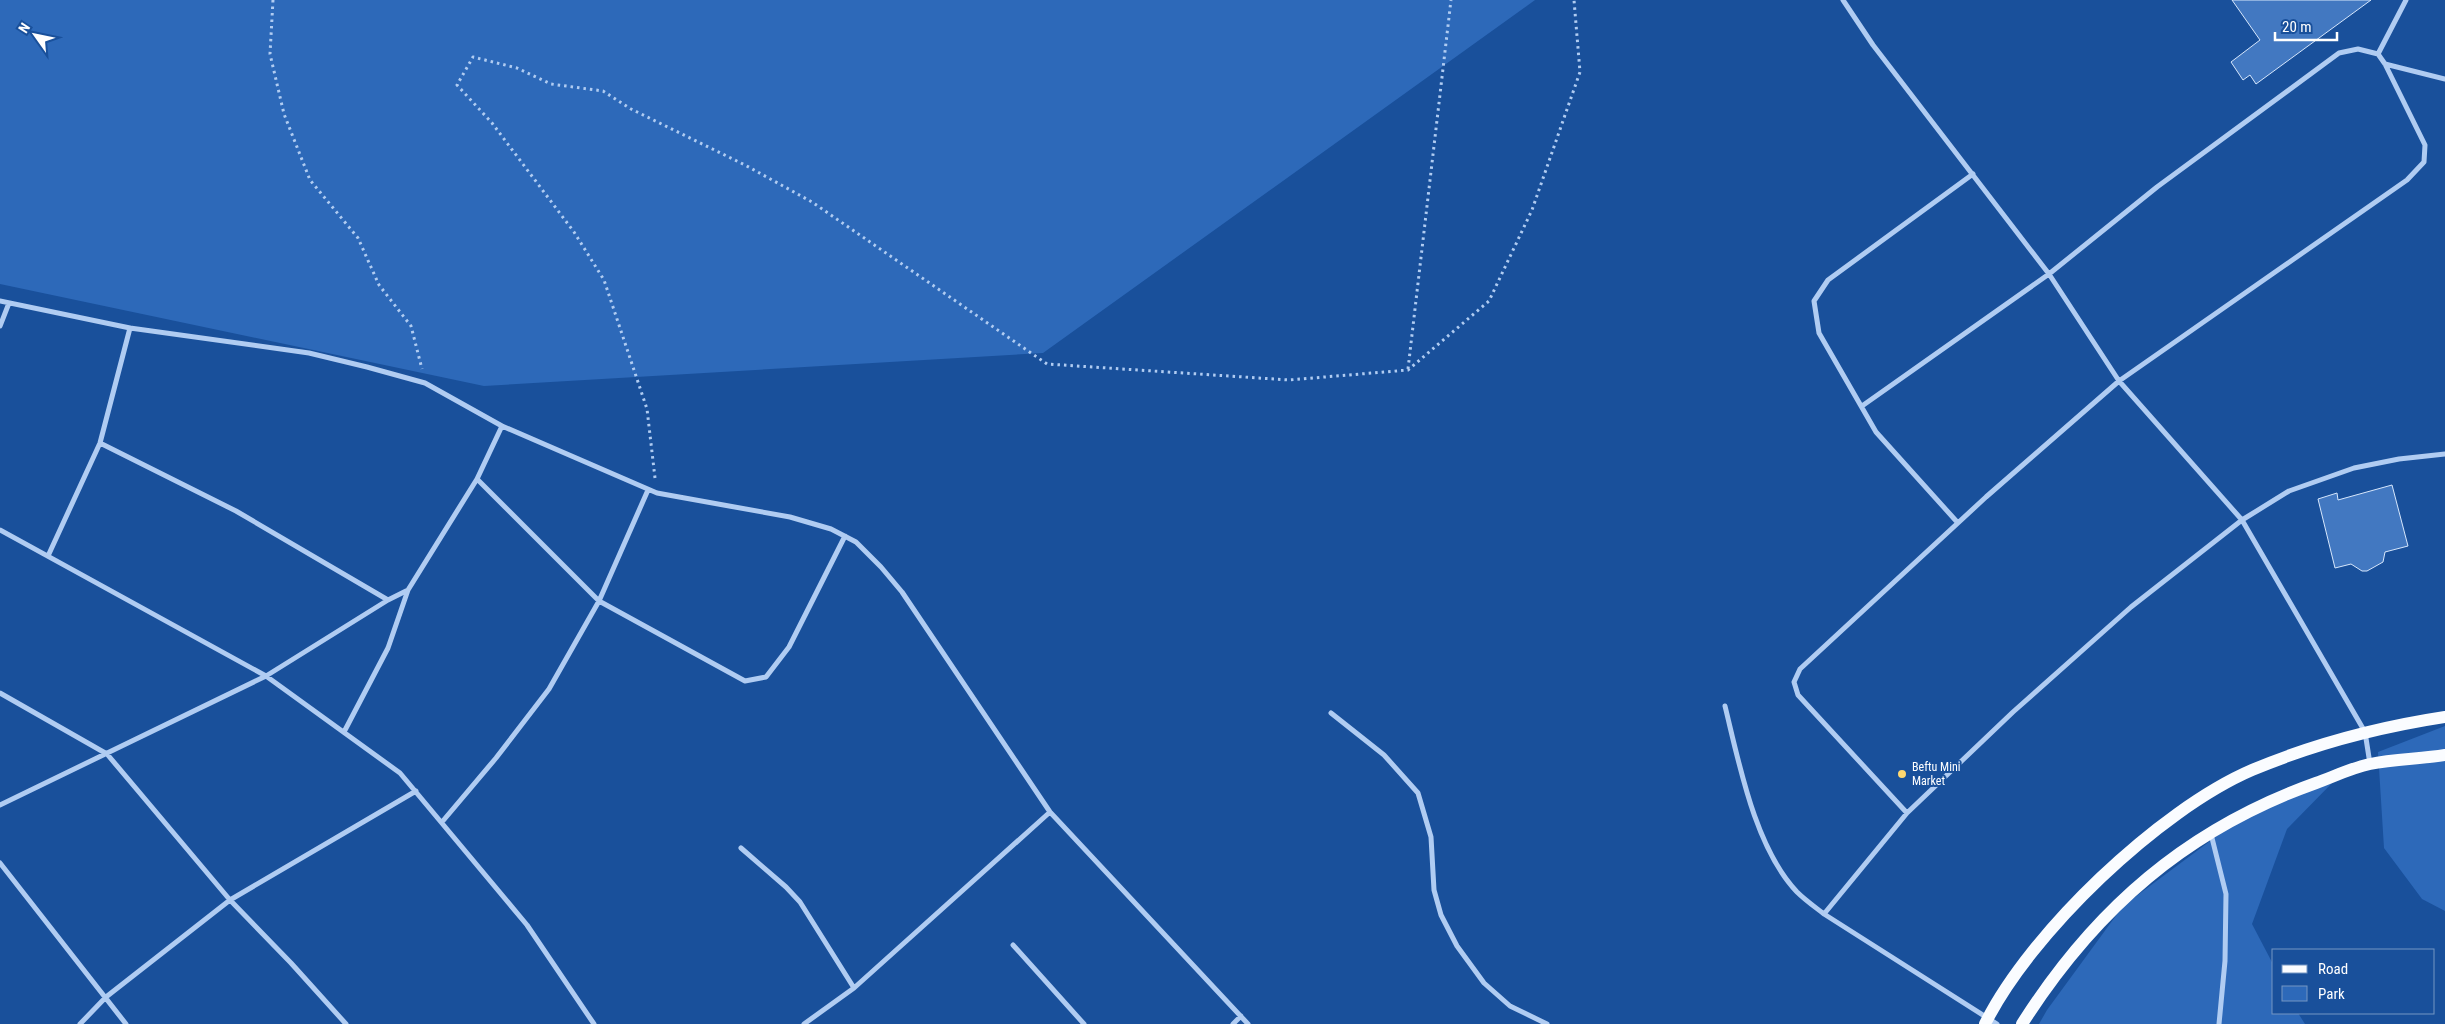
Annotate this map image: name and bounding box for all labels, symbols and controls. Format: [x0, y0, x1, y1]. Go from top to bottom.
north arrow [10, 10, 60, 60]
scale bar [2275, 10, 2338, 42]
text: 20 m [2282, 18, 2312, 36]
text: N [15, 20, 33, 36]
place label: Beftu Mini Market [1912, 760, 1960, 788]
marker: Beftu Mini Market [1896, 768, 1908, 780]
legend [2272, 949, 2435, 1014]
text: Road [2318, 960, 2348, 978]
text: Park [2318, 985, 2345, 1003]

